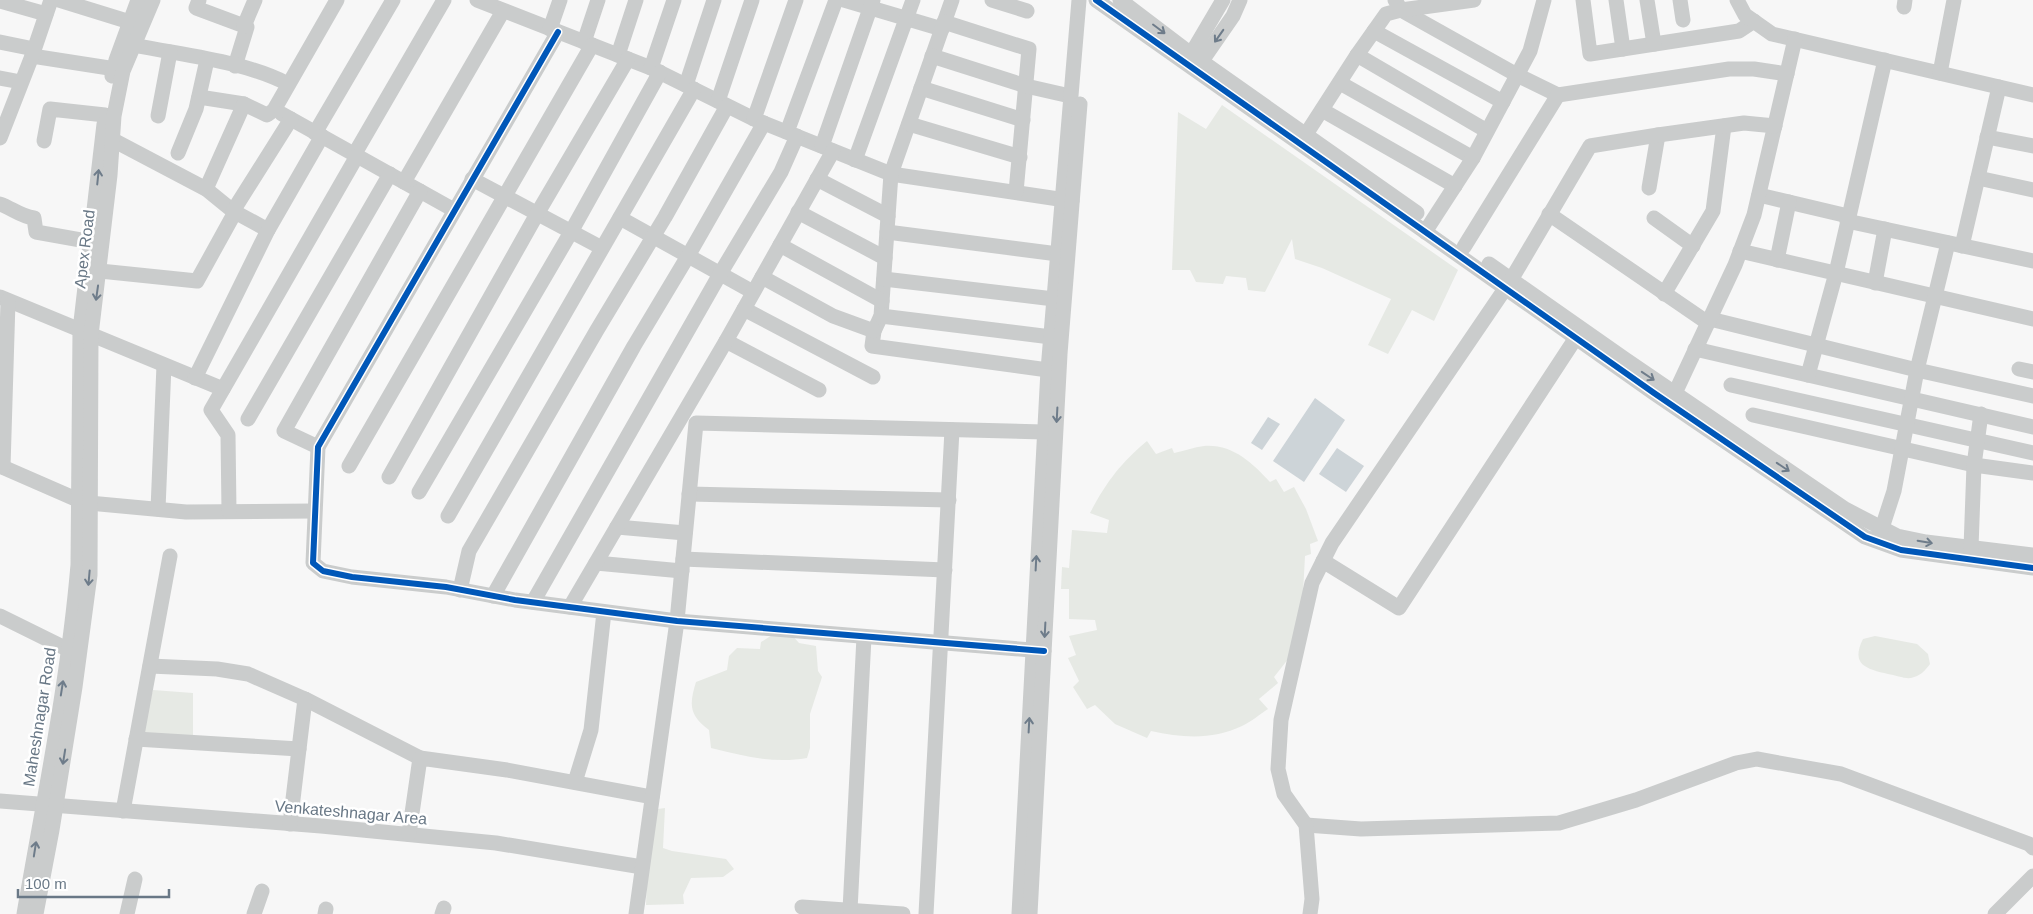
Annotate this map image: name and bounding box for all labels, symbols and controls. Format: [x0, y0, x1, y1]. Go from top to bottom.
one-way arrow [1152, 24, 1166, 34]
one-way arrow [1214, 29, 1224, 43]
one-way arrow [93, 170, 103, 186]
street label: Apex Road [71, 209, 98, 289]
one-way arrow [92, 284, 102, 300]
one-way arrow [1641, 371, 1655, 381]
one-way arrow [1052, 407, 1061, 423]
one-way arrow [1776, 462, 1790, 472]
one-way arrow [1917, 537, 1933, 547]
one-way arrow [1032, 555, 1041, 571]
one-way arrow [84, 570, 94, 586]
one-way arrow [1041, 621, 1050, 637]
street label: Maheshnagar Road [20, 646, 59, 788]
one-way arrow [58, 681, 68, 697]
one-way arrow [1024, 718, 1033, 734]
one-way arrow [58, 748, 68, 764]
street label: Venkateshnagar Area [274, 797, 428, 828]
one-way arrow [31, 841, 41, 857]
scale bar [18, 866, 169, 898]
text: 100 m [25, 875, 67, 892]

